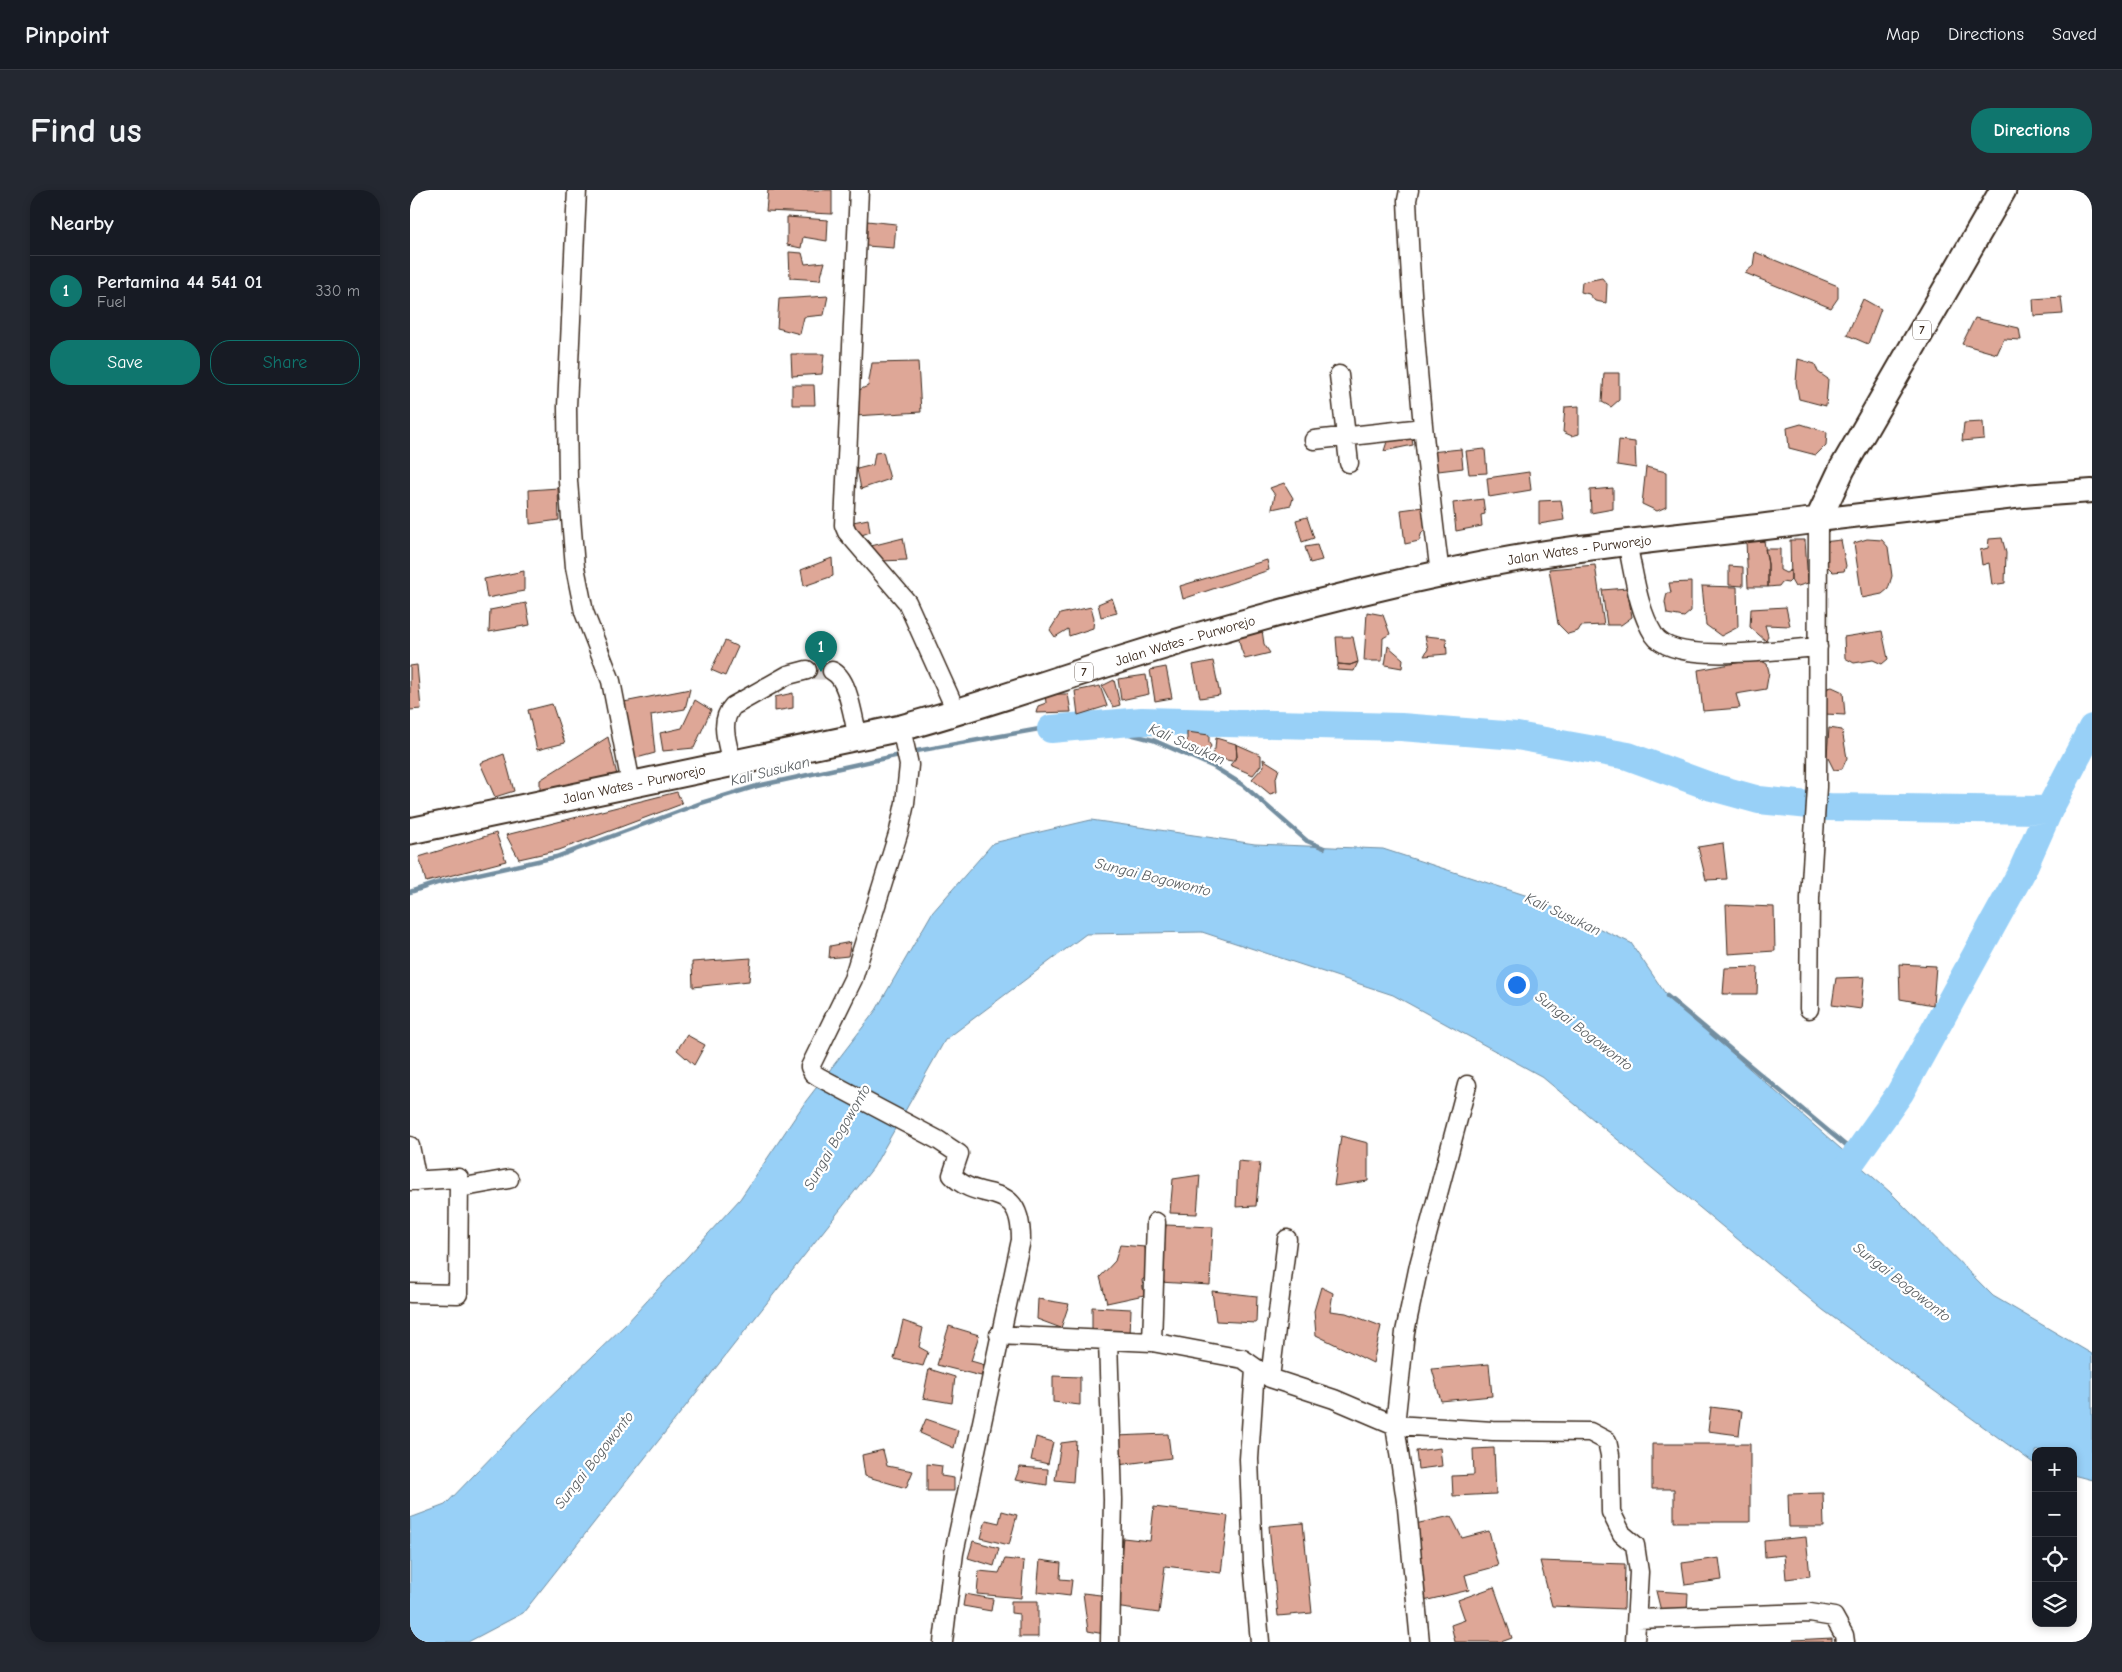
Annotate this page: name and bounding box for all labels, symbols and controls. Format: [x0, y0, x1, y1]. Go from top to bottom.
text: Pinpoint [25, 21, 109, 49]
text: Map [1886, 24, 1920, 45]
text: Directions [1948, 24, 2024, 45]
text: Saved [2052, 24, 2097, 45]
button: Directions [1971, 108, 2092, 153]
text: Find us [30, 110, 142, 151]
text: Nearby [50, 211, 114, 235]
text: Pertamina 44 541 01 [97, 271, 263, 293]
text: 1 [63, 282, 69, 300]
text: 330 m [315, 282, 360, 300]
text: Fuel [97, 293, 126, 311]
road number: 7 [1913, 320, 1931, 340]
button: Save [50, 340, 200, 385]
button: Share [210, 340, 360, 385]
street label: Jalan Wates - Purworejo [1506, 532, 1652, 569]
street label: Jalan Wates - Purworejo [1113, 612, 1257, 670]
pin: 1 [805, 631, 837, 672]
road number: 7 [1075, 662, 1093, 682]
water label: Kali Susukan [1146, 719, 1228, 769]
water label: Kali Susukan [728, 752, 812, 790]
street label: Jalan Wates - Purworejo [561, 761, 707, 808]
water label: Sungai Bogowonto [1093, 854, 1213, 900]
water label: Kali Susukan [1522, 889, 1604, 939]
your location [1504, 972, 1530, 998]
water label: Sungai Bogowonto [1532, 987, 1636, 1075]
water label: Sungai Bogowonto [800, 1081, 875, 1193]
water label: Sungai Bogowonto [1850, 1238, 1954, 1326]
water label: Sungai Bogowonto [550, 1408, 638, 1512]
map controls [2032, 1447, 2077, 1627]
button: + [2032, 1447, 2077, 1492]
button: − [2032, 1492, 2077, 1537]
button: locate [2032, 1537, 2077, 1582]
button: layers [2032, 1582, 2077, 1627]

